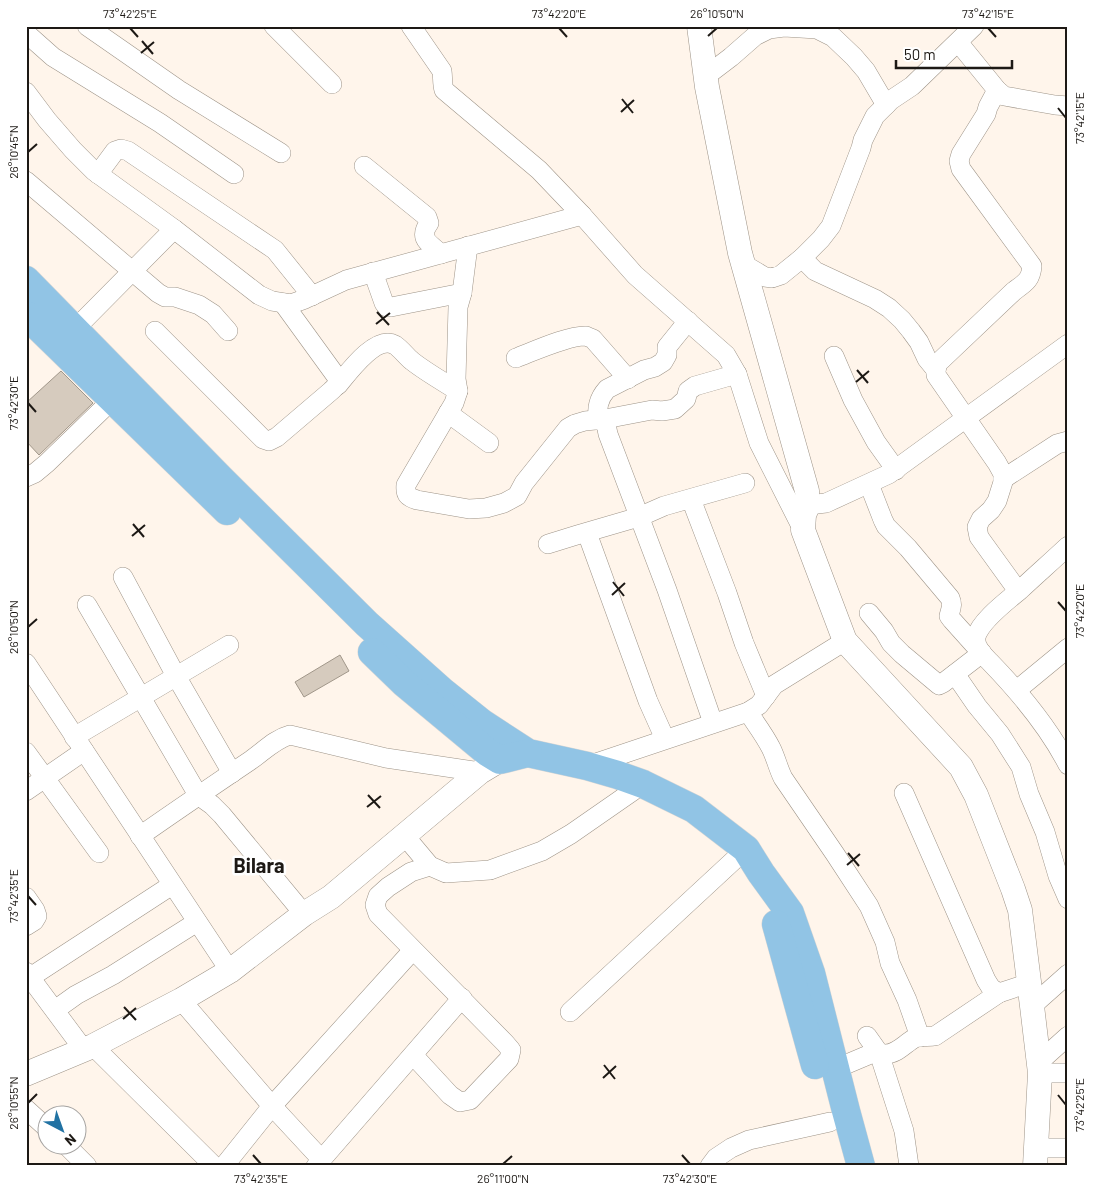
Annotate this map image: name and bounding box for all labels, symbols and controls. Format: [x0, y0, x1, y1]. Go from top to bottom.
text: 73°42'25"E [103, 6, 157, 20]
text: 73°42'20"E [532, 6, 586, 20]
text: 26°10'50"N [690, 6, 744, 20]
text: 73°42'15"E [962, 6, 1014, 20]
scale bar [896, 38, 1013, 70]
text: 50 m [904, 45, 936, 63]
text: 73°42'15"E [1072, 92, 1086, 144]
text: 26°10'45"N [6, 125, 20, 179]
text: 73°42'30"E [6, 376, 20, 430]
text: 73°42'20"E [1072, 584, 1086, 638]
text: 26°10'50"N [6, 600, 20, 654]
district label: Bilara [233, 853, 285, 877]
text: 73°42'35"E [6, 869, 20, 923]
text: 26°10'55"N [6, 1076, 20, 1130]
text: 73°42'25"E [1072, 1078, 1086, 1132]
north arrow [38, 1104, 88, 1154]
text: N [62, 1131, 80, 1150]
text: 73°42'35"E [234, 1171, 288, 1185]
text: 26°11'00"N [477, 1171, 529, 1185]
text: 73°42'30"E [663, 1171, 717, 1185]

